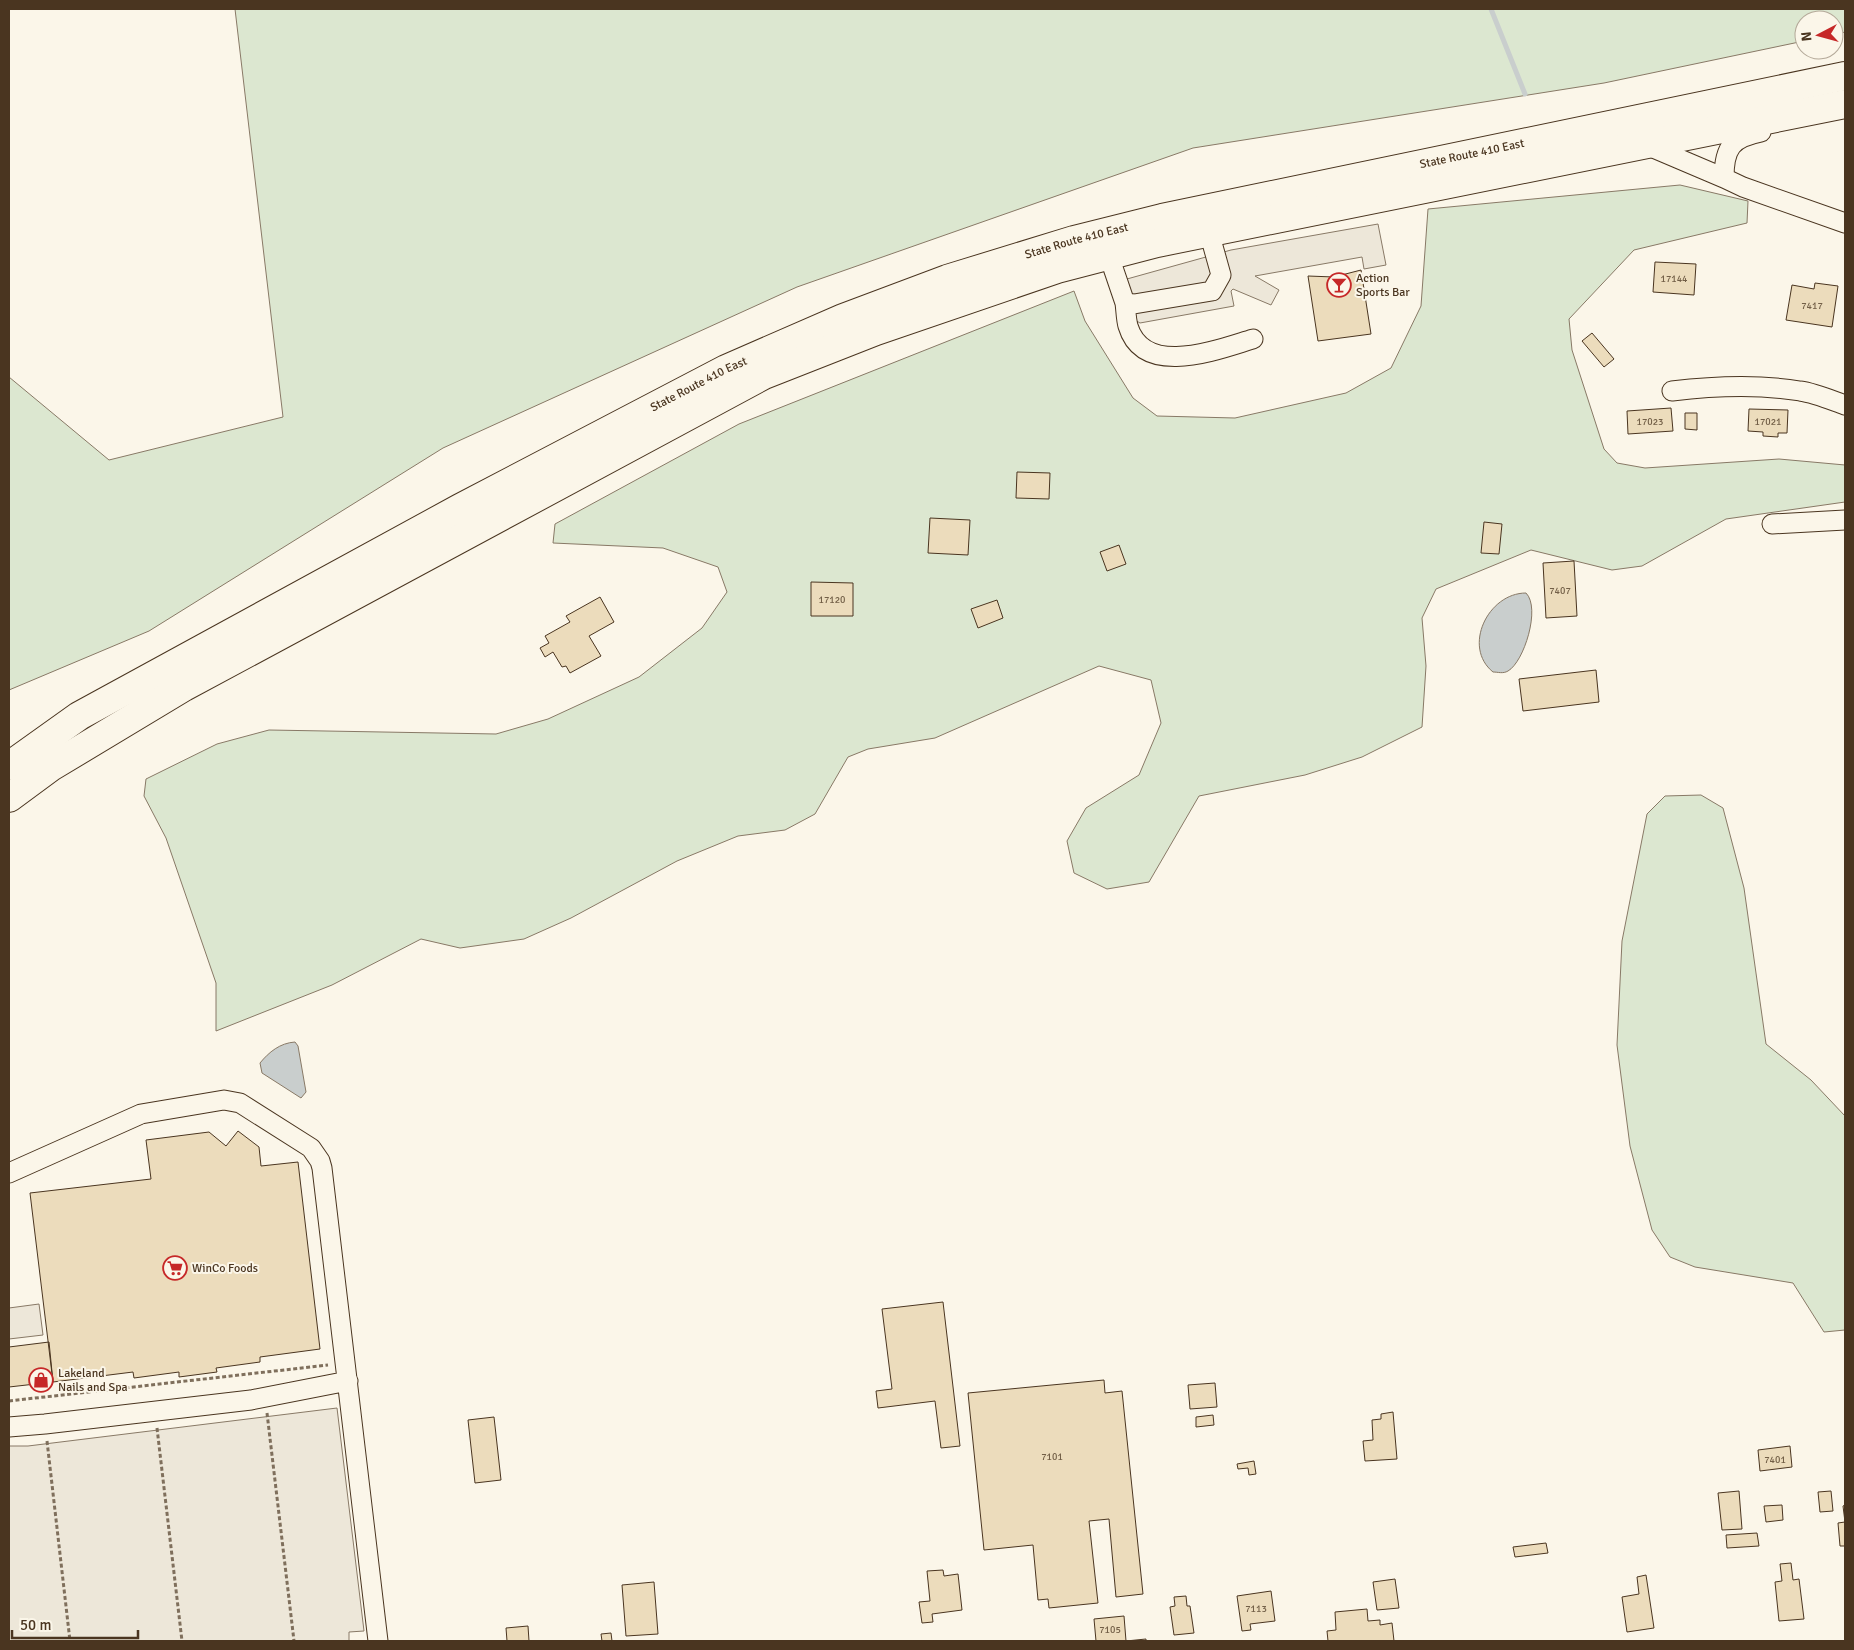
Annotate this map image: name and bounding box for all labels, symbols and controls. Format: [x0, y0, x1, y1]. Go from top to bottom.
north arrow [1794, 10, 1844, 60]
text: N [1798, 31, 1816, 42]
street label: State Route 410 East [1418, 136, 1526, 172]
street label: State Route 410 East [1023, 220, 1130, 263]
place label: Action Sports Bar [1356, 271, 1410, 300]
bar icon: Action Sports Bar [1326, 272, 1352, 298]
house number: 17144 [1660, 273, 1688, 285]
house number: 7417 [1801, 300, 1823, 312]
street label: State Route 410 East [648, 354, 749, 415]
house number: 17023 [1636, 416, 1664, 428]
house number: 17021 [1754, 416, 1782, 428]
house number: 7407 [1549, 585, 1571, 597]
house number: 17120 [818, 594, 846, 606]
supermarket icon: WinCo Foods [162, 1255, 188, 1281]
place label: WinCo Foods [192, 1261, 258, 1276]
place label: Lakeland Nails and Spa [58, 1366, 128, 1395]
shop icon: Lakeland Nails and Spa [28, 1367, 54, 1393]
house number: 7101 [1041, 1451, 1063, 1463]
house number: 7401 [1764, 1454, 1786, 1466]
house number: 7113 [1245, 1603, 1267, 1615]
scale bar [12, 1608, 139, 1640]
text: 50 m [20, 1616, 51, 1634]
house number: 7105 [1099, 1624, 1121, 1636]

